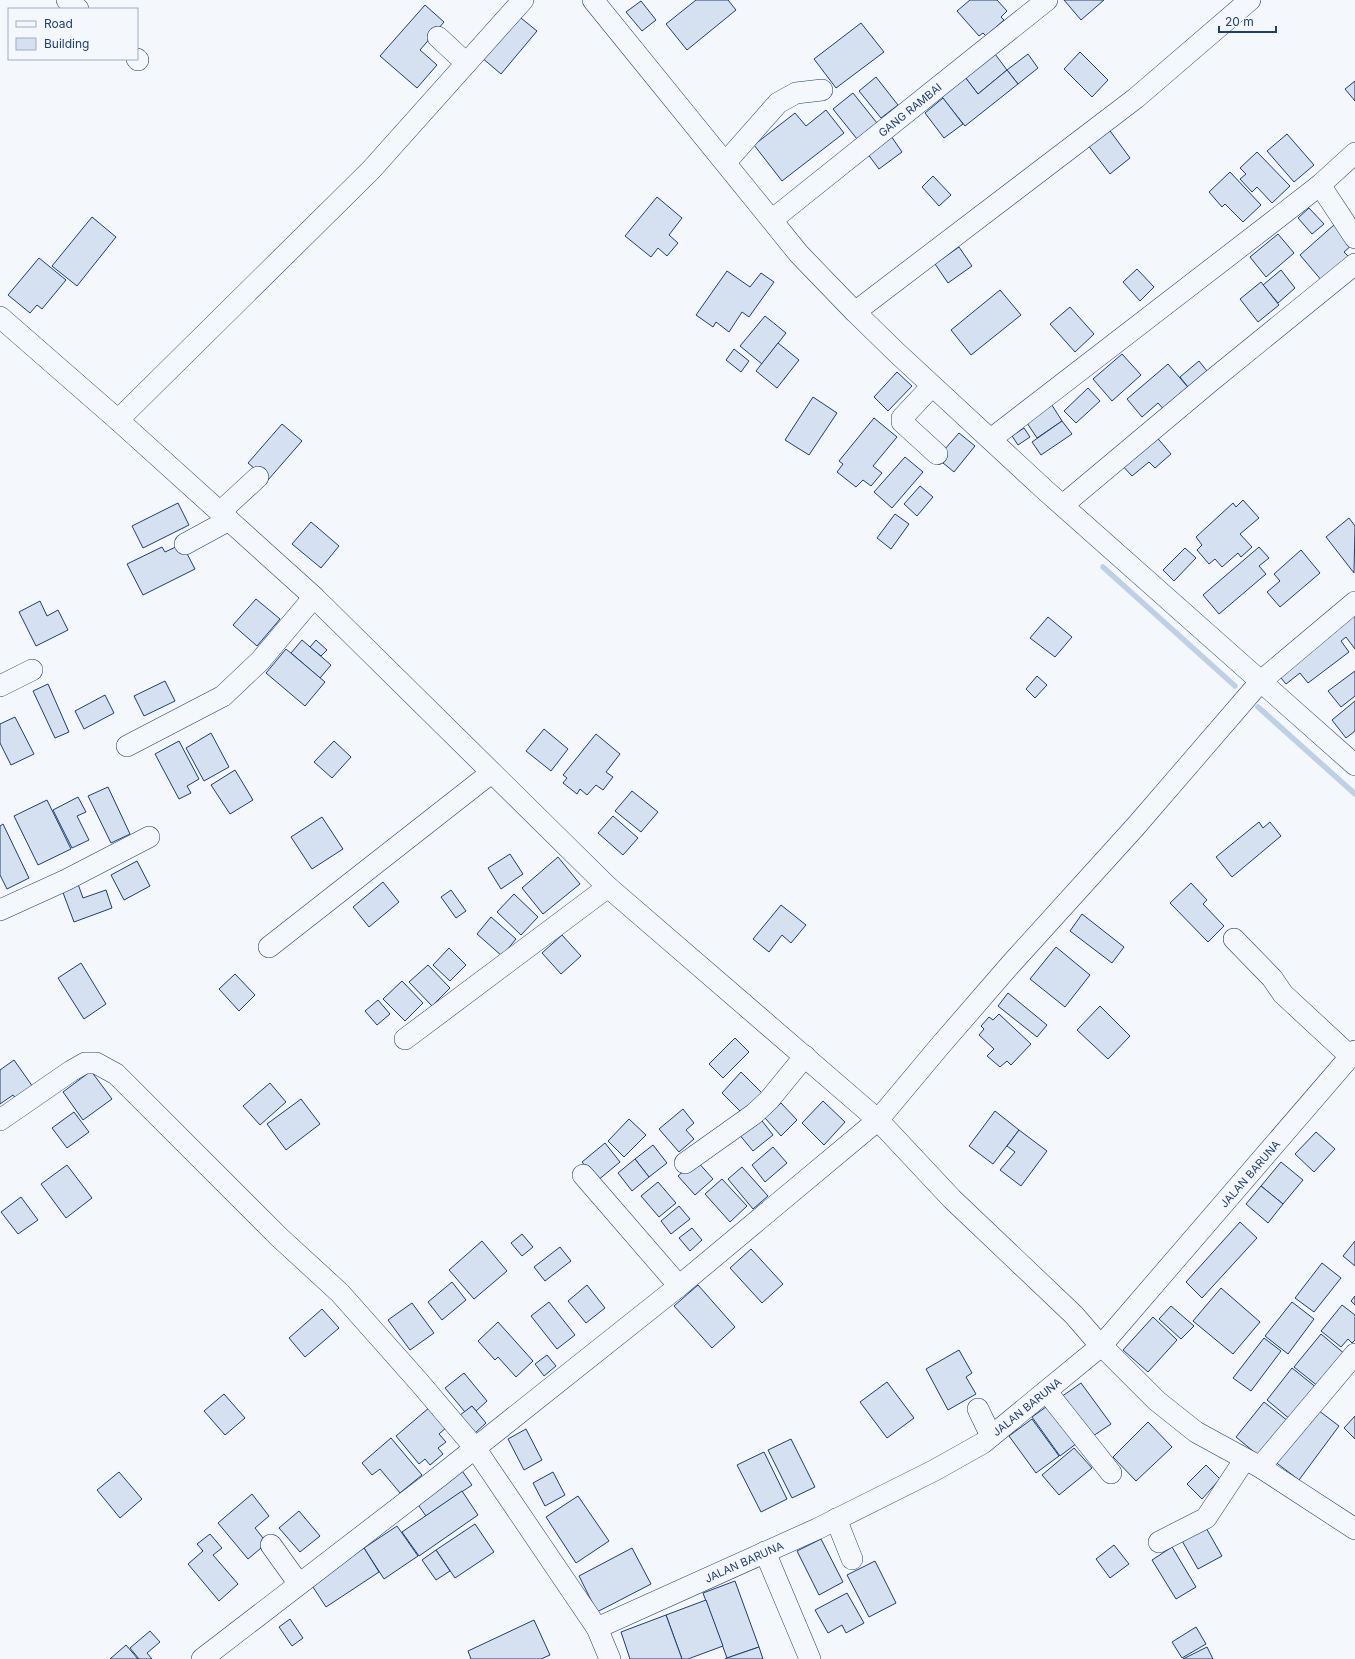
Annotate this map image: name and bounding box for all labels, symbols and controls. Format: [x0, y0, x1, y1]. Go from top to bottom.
legend [8, 8, 138, 60]
scale bar [1219, 8, 1276, 34]
text: 20 m [1225, 14, 1254, 29]
text: Road [44, 16, 73, 31]
text: Building [44, 36, 89, 51]
street label: GANG RAMBAI [875, 80, 945, 140]
street label: JALAN BARUNA [1217, 1137, 1283, 1211]
street label: JALAN BARUNA [990, 1375, 1065, 1439]
street label: JALAN BARUNA [702, 1538, 786, 1586]

